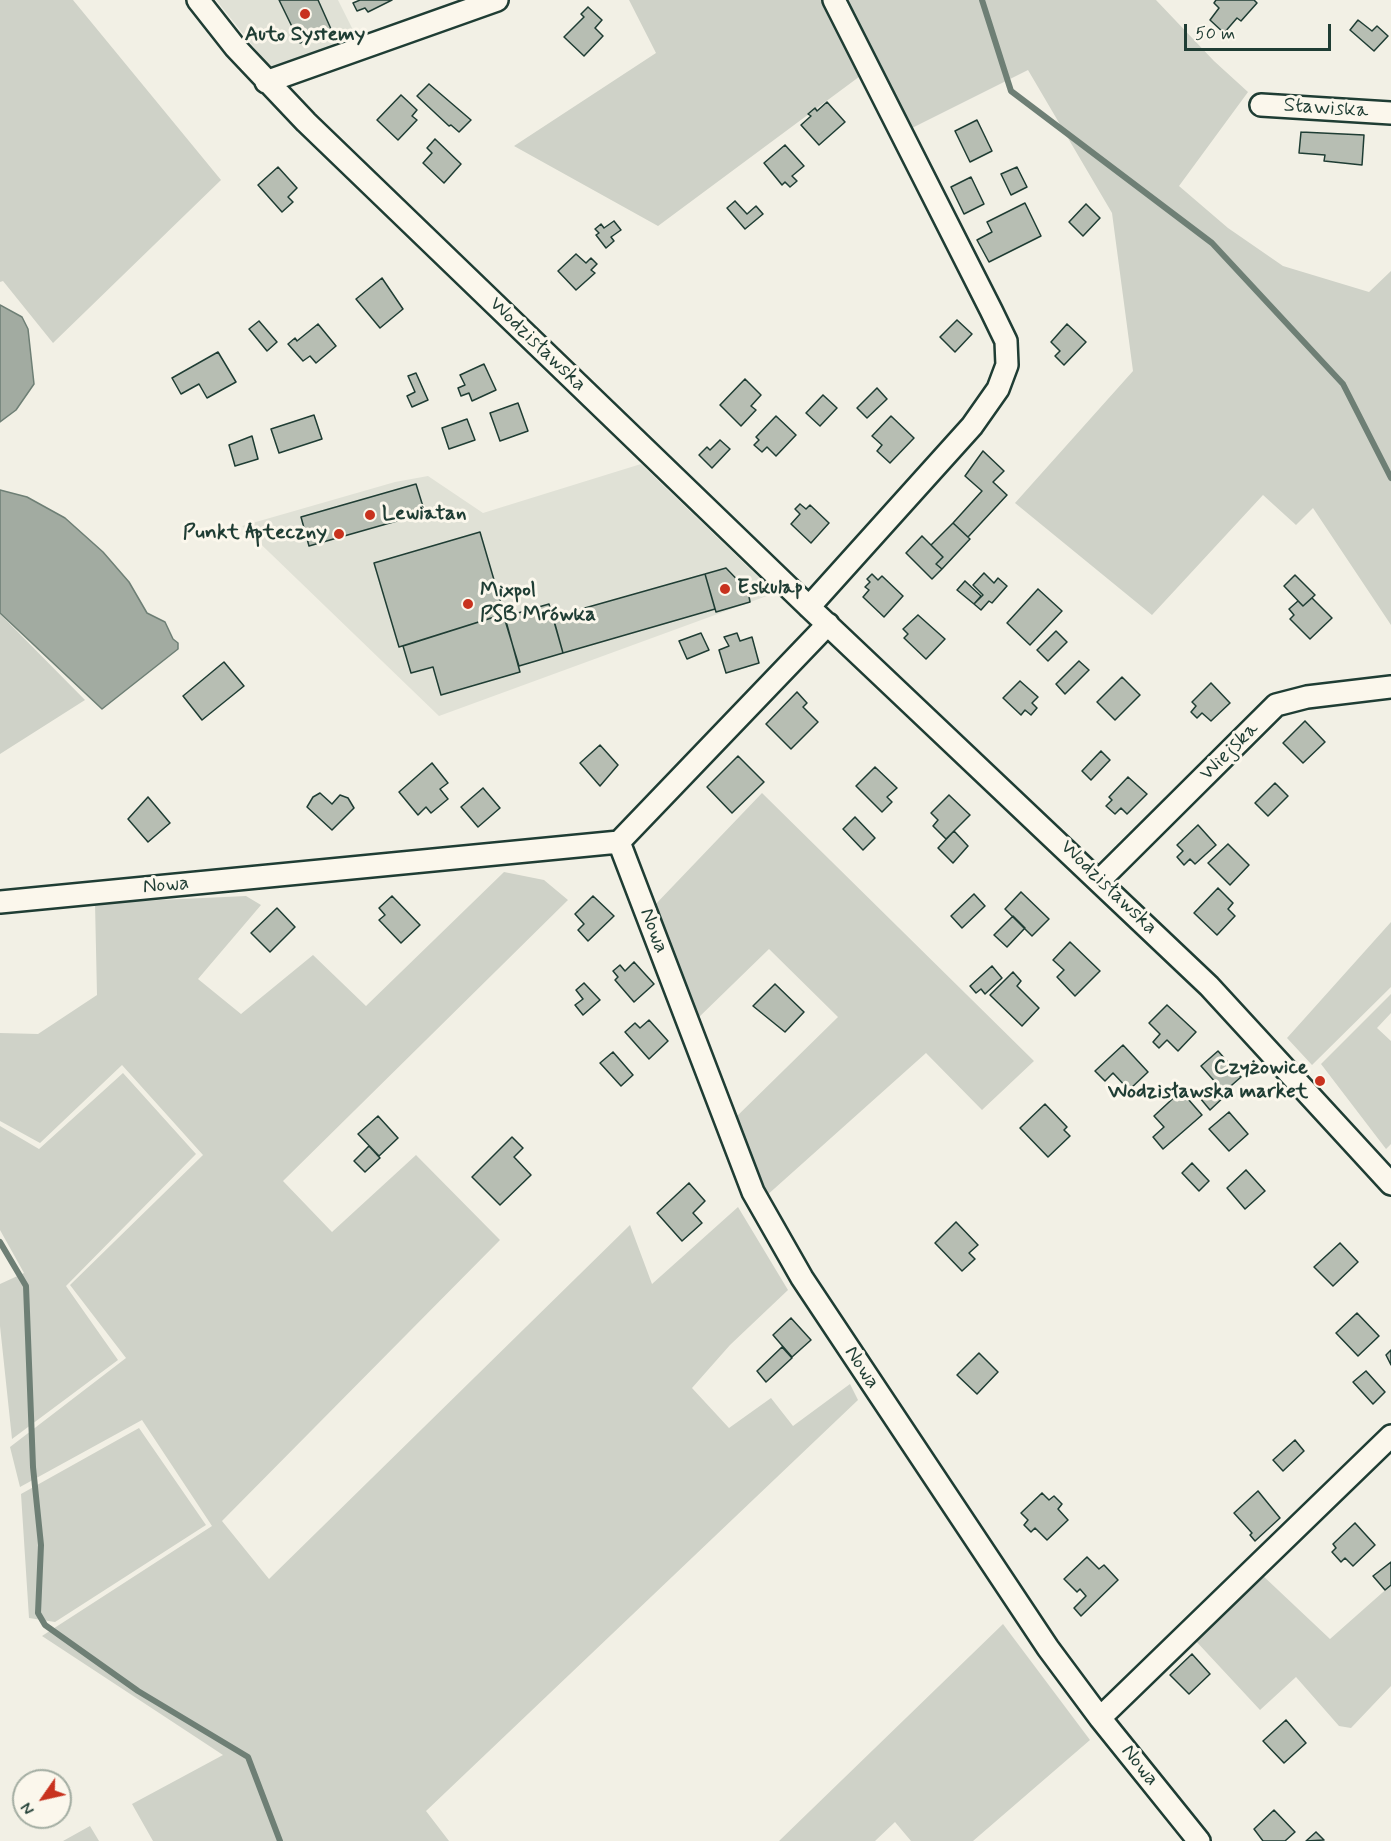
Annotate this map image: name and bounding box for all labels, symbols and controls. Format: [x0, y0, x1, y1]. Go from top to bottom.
marker: Auto Systemy [298, 7, 312, 21]
scale bar [1187, 12, 1334, 50]
text: 50 m [1195, 22, 1235, 46]
place label: Auto Systemy [245, 23, 365, 49]
street label: Stawiska [1283, 93, 1369, 125]
street label: Wodzisławska [483, 292, 591, 398]
place label: Lewiatan [382, 502, 466, 528]
marker: Lewiatan [363, 508, 377, 522]
place label: Punkt Apteczny [183, 521, 327, 547]
marker: Punkt Apteczny [332, 527, 346, 541]
place label: Eskulap [737, 576, 803, 602]
place label: Mixpol PSB Mrówka [480, 579, 596, 629]
marker: Eskulap [718, 582, 732, 596]
marker: Mixpol PSB Mrówka [461, 597, 475, 611]
street label: Wiejska [1195, 717, 1265, 787]
street label: Wodzisławska [1054, 835, 1162, 941]
street label: Nowa [142, 871, 190, 901]
street label: Nowa [633, 905, 673, 957]
place label: Czyżowice Wodzisławska market [1108, 1056, 1308, 1106]
marker: Czyżowice Wodzisławska market [1313, 1074, 1327, 1088]
street label: Nowa [838, 1342, 884, 1394]
street label: Nowa [1115, 1740, 1163, 1792]
north arrow [12, 1769, 72, 1829]
text: N [17, 1798, 40, 1819]

